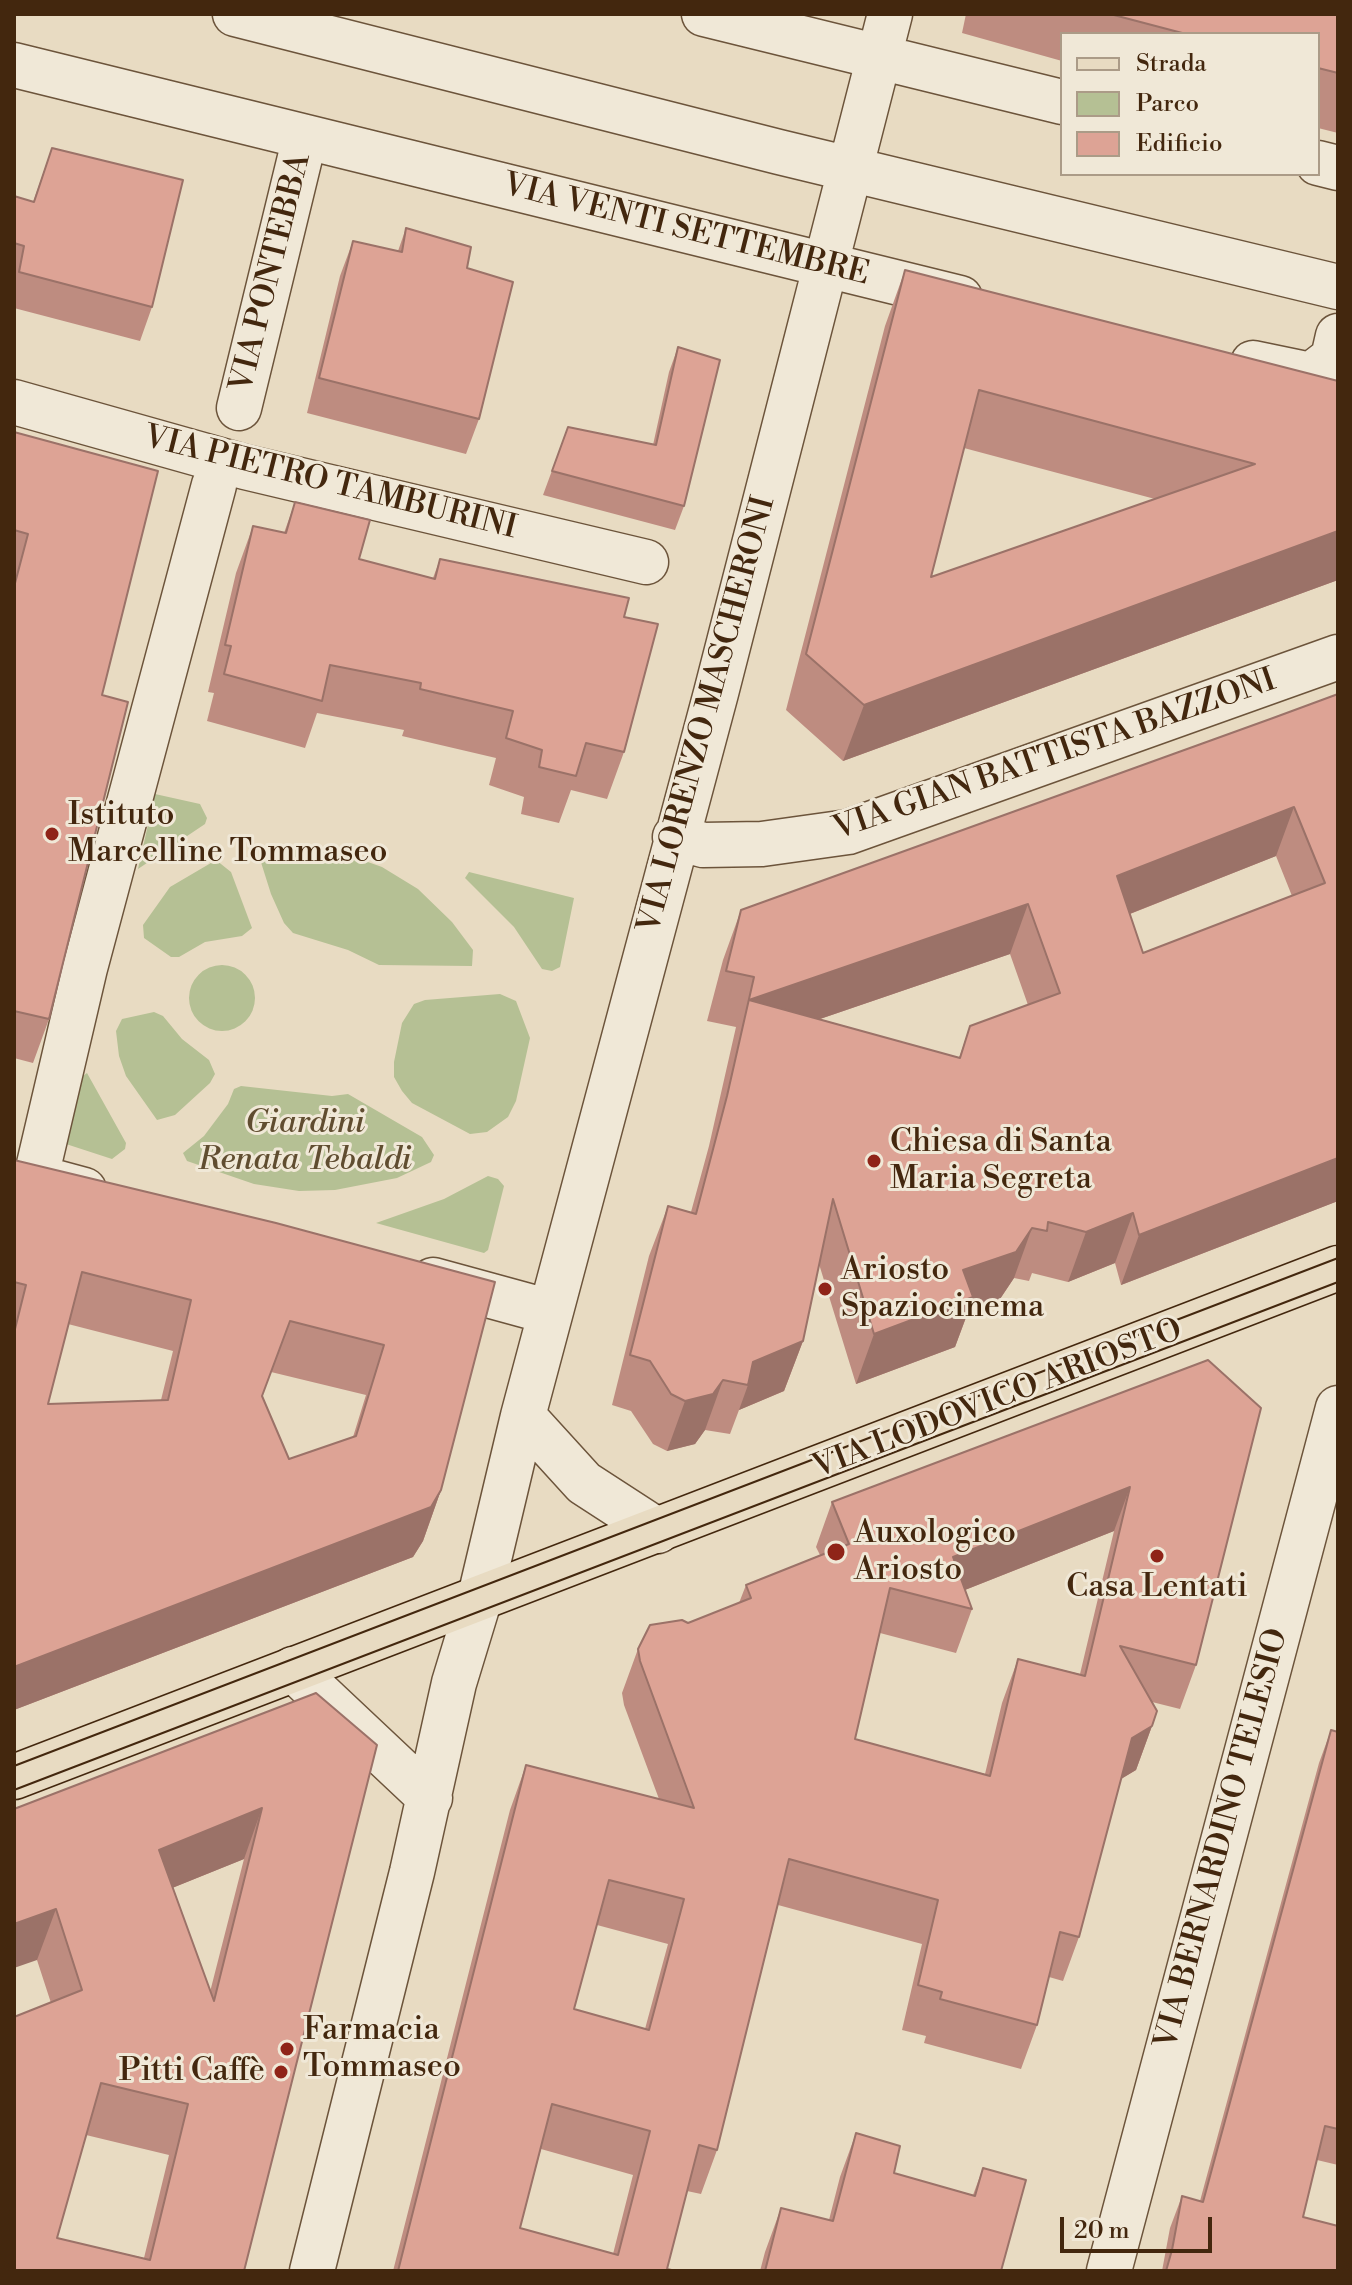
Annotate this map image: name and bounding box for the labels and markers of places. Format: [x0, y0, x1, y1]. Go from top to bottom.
place label: Istituto Marcelline Tommaseo [68, 797, 388, 872]
marker: Istituto Marcelline Tommaseo [43, 825, 61, 843]
place label: Chiesa di Santa Maria Segreta [890, 1124, 1112, 1199]
marker: Chiesa di Santa Maria Segreta [865, 1152, 883, 1170]
place label: Ariosto Spaziocinema [841, 1252, 1044, 1327]
marker: Ariosto Spaziocinema [816, 1280, 834, 1298]
place label: Auxologico Ariosto [854, 1515, 1016, 1590]
marker: Auxologico Ariosto [825, 1541, 847, 1563]
marker: Casa Lentati [1148, 1547, 1166, 1565]
place label: Casa Lentati [1066, 1569, 1248, 1607]
place label: Farmacia Tommaseo [303, 2012, 461, 2087]
marker: Farmacia Tommaseo [278, 2040, 296, 2058]
place label: Pitti Caffè [119, 2053, 265, 2091]
marker: Pitti Caffè [272, 2063, 290, 2081]

